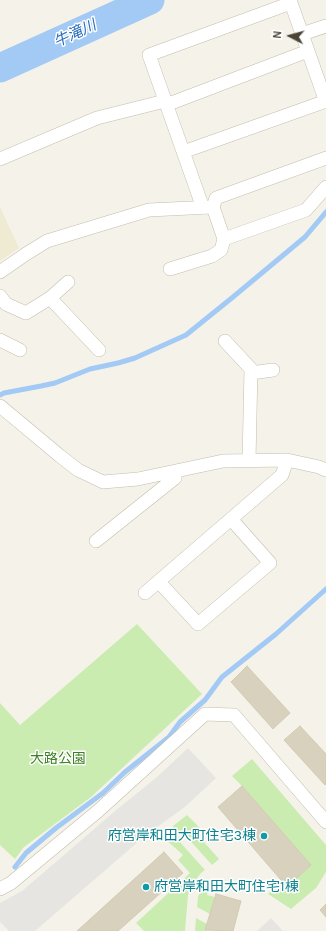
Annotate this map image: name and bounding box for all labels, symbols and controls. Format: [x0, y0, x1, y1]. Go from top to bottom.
water label: 牛滝川 [51, 16, 99, 52]
north arrow [270, 16, 310, 56]
text: N [271, 30, 284, 39]
park label: 大路公園 [30, 751, 86, 767]
place label: 府営岸和田大町住宅3棟 [108, 828, 256, 844]
marker: 府営岸和田大町住宅3棟 [259, 831, 269, 841]
place label: 府営岸和田大町住宅1棟 [154, 879, 299, 895]
marker: 府営岸和田大町住宅1棟 [141, 882, 151, 892]

